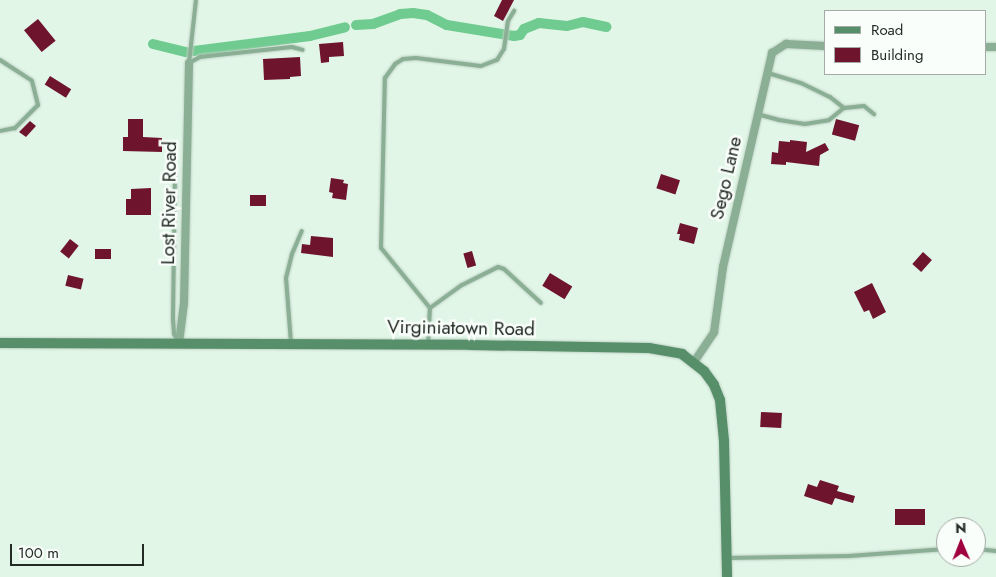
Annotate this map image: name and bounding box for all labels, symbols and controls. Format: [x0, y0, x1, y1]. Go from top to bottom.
legend [824, 10, 986, 75]
text: Road [871, 19, 903, 41]
text: Building [871, 44, 923, 66]
street label: Sego Lane [705, 134, 747, 222]
street label: Lost River Road [157, 141, 181, 265]
street label: Virginiatown Road [387, 315, 535, 341]
north arrow [936, 517, 986, 567]
text: N [955, 518, 966, 538]
scale bar [12, 534, 146, 566]
text: 100 m [18, 542, 59, 564]

